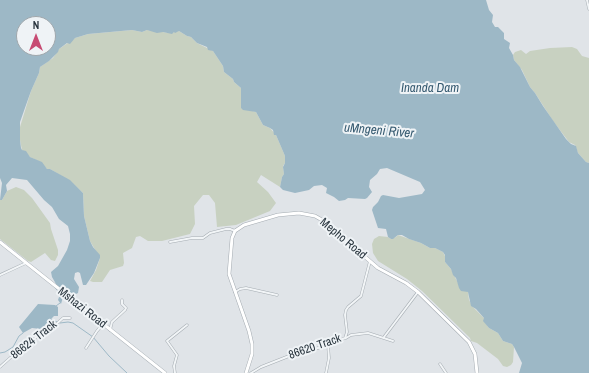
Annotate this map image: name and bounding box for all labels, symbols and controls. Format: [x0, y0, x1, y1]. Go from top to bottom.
north arrow [16, 16, 56, 56]
text: N [33, 18, 39, 32]
water label: Inanda Dam [401, 81, 459, 97]
water label: uMngeni River [343, 120, 415, 142]
street label: Mepho Road [317, 215, 369, 263]
street label: Mshazi Road [55, 284, 109, 332]
street label: 86624 Track [8, 318, 60, 362]
street label: 86620 Track [287, 331, 343, 363]

